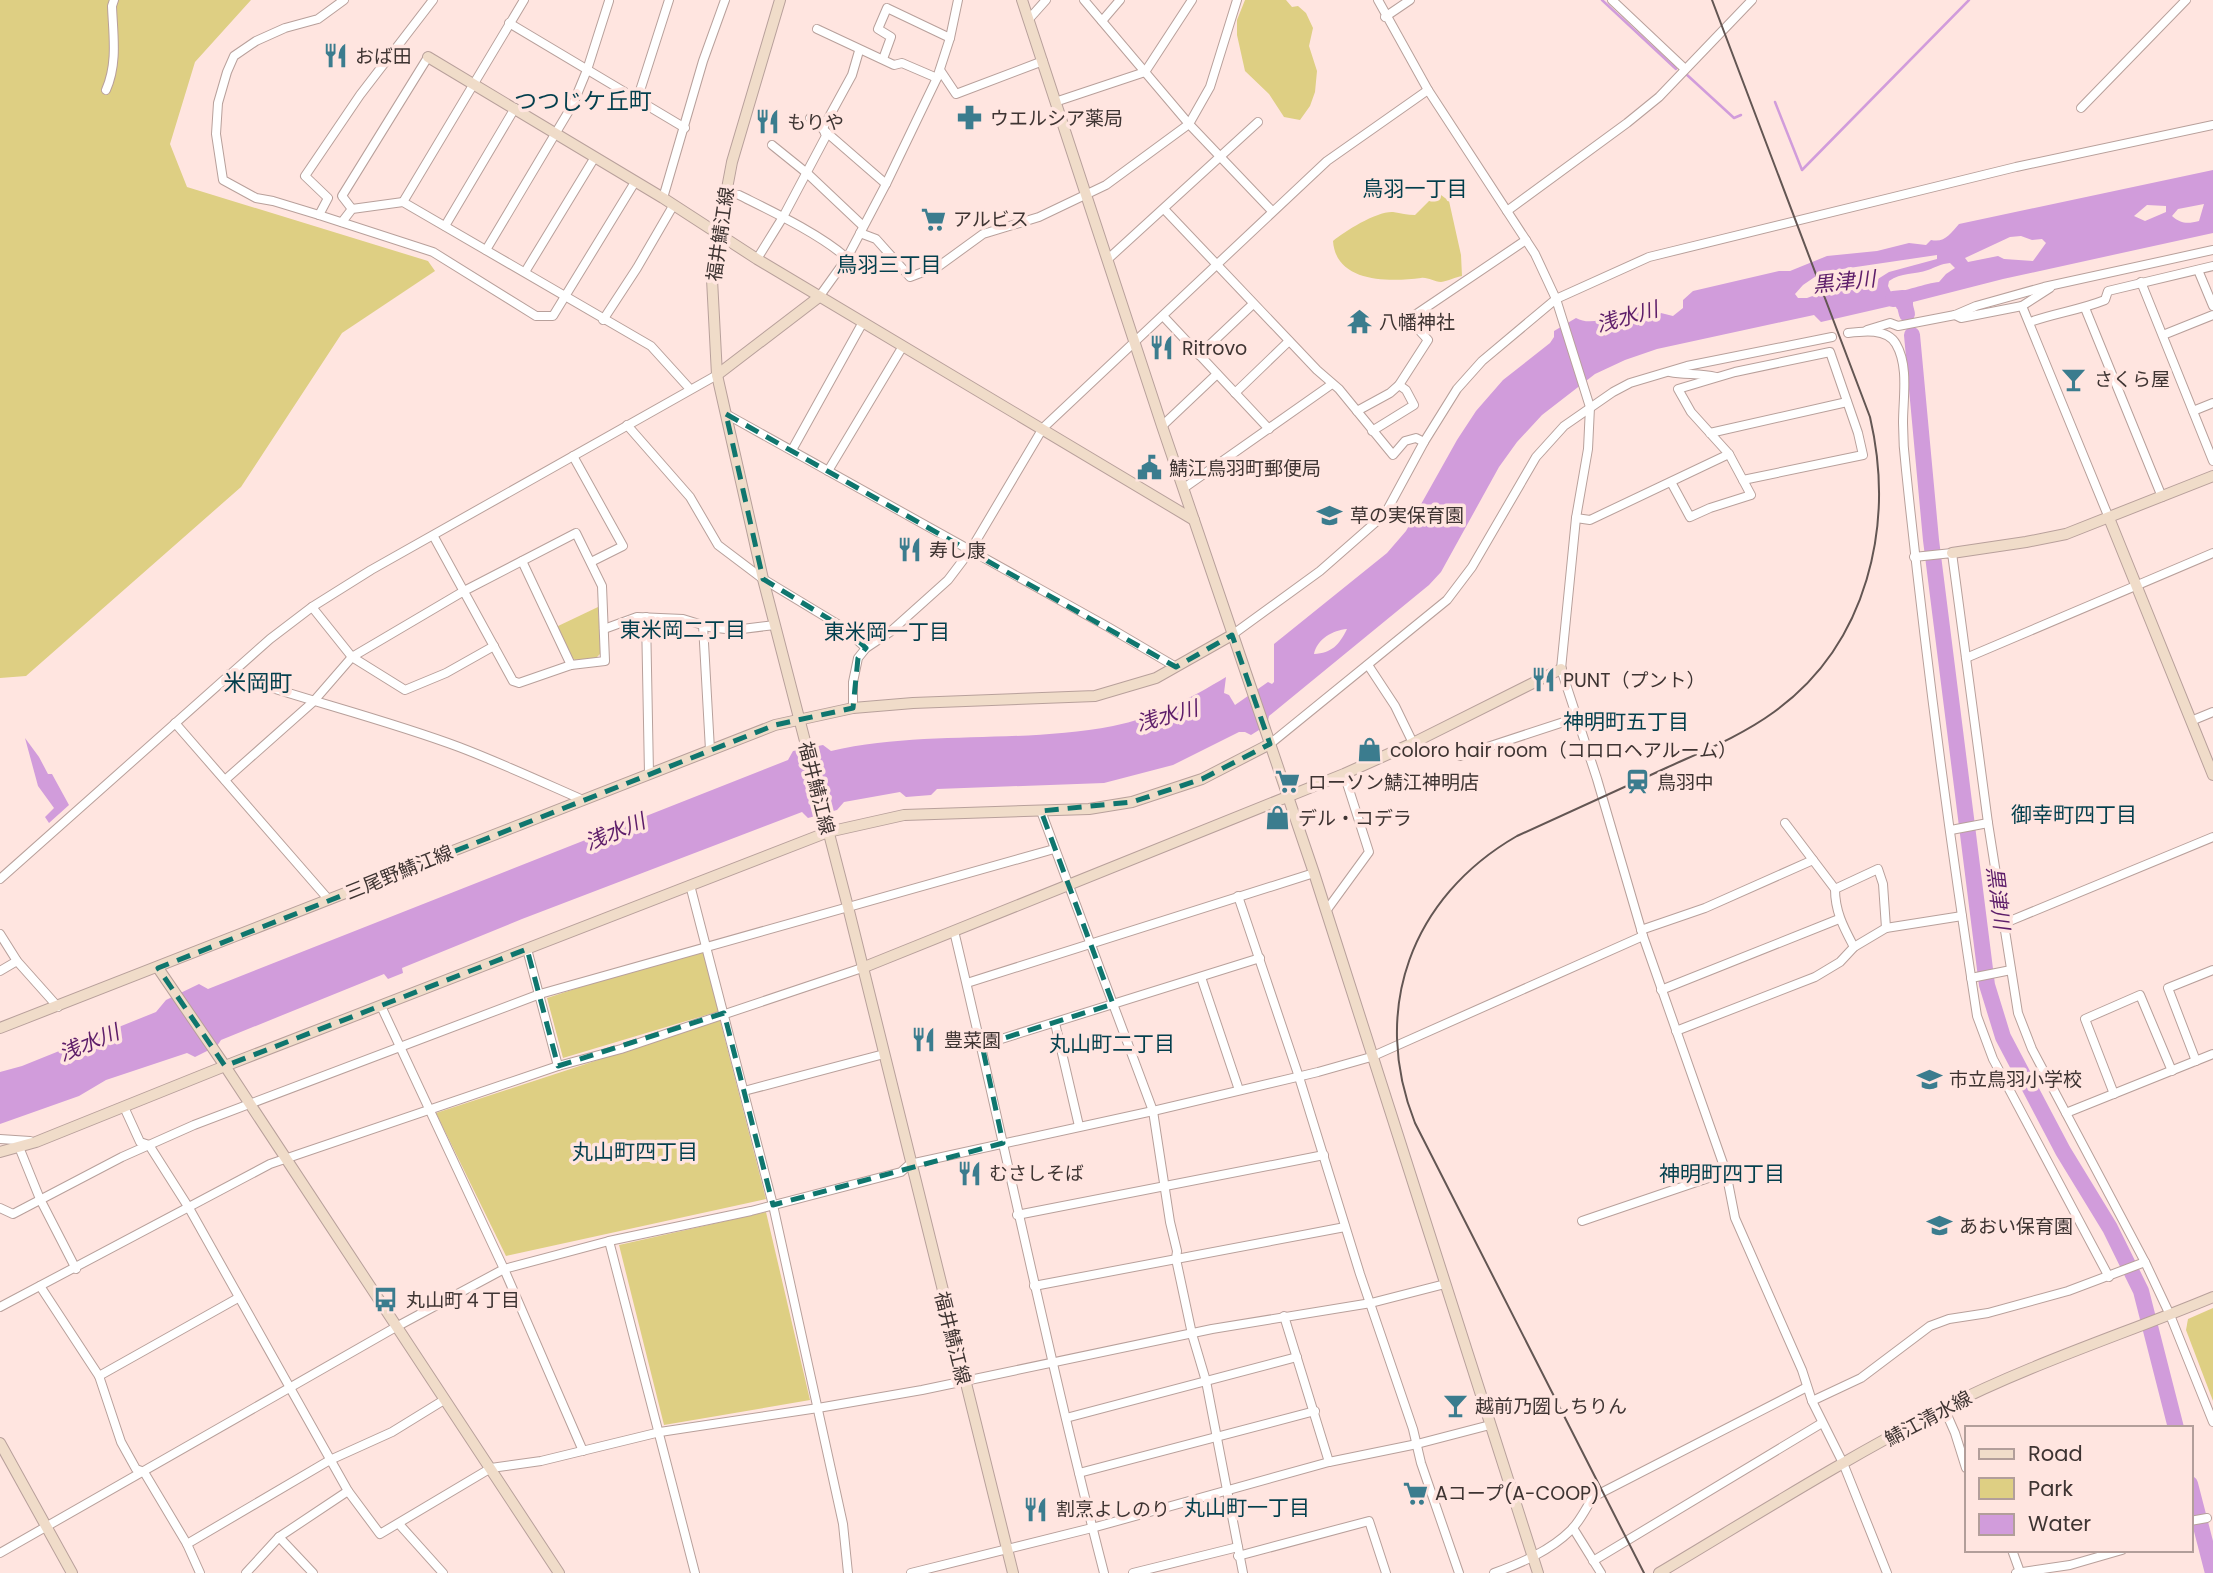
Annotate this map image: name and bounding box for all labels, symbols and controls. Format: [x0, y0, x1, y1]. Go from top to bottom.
restaurant icon: おば田 [321, 42, 349, 70]
place label: おば田 [355, 43, 412, 70]
district label: つつじケ丘町 [514, 85, 652, 117]
pharmacy icon: ウエルシア薬局 [956, 104, 984, 132]
place label: ウエルシア薬局 [990, 105, 1123, 132]
restaurant icon: もりや [753, 108, 781, 136]
place label: もりや [787, 109, 844, 136]
district label: 鳥羽一丁目 [1363, 174, 1468, 203]
street label: 福井鯖江線 [701, 185, 740, 283]
supermarket icon: アルビス [919, 205, 947, 233]
place label: アルビス [953, 206, 1029, 233]
district label: 鳥羽三丁目 [837, 250, 942, 279]
water label: 黒津川 [1811, 264, 1879, 299]
water label: 浅水川 [1593, 294, 1663, 339]
temple icon: 八幡神社 [1345, 308, 1373, 336]
place label: 八幡神社 [1379, 309, 1455, 336]
restaurant icon: Ritrovo [1148, 334, 1176, 362]
place label: Ritrovo [1182, 335, 1247, 362]
bar icon: さくら屋 [2060, 365, 2088, 393]
place label: さくら屋 [2094, 366, 2170, 393]
public building icon: 鯖江鳥羽町郵便局 [1135, 454, 1163, 482]
place label: 鯖江鳥羽町郵便局 [1169, 455, 1321, 482]
school or university icon: 草の実保育園 [1316, 501, 1344, 529]
place label: 草の実保育園 [1350, 502, 1464, 529]
restaurant icon: 寿し康 [895, 536, 923, 564]
place label: 寿し康 [929, 537, 986, 564]
district label: 東米岡二丁目 [620, 615, 746, 644]
district label: 東米岡一丁目 [824, 617, 950, 646]
restaurant icon: PUNT（プント） [1529, 666, 1557, 694]
district label: 米岡町 [224, 667, 293, 699]
place label: PUNT（プント） [1563, 667, 1705, 694]
water label: 浅水川 [1133, 693, 1203, 738]
district label: 神明町五丁目 [1563, 707, 1689, 736]
shop icon: coloro hair room（コロロヘアルーム） [1356, 736, 1384, 764]
place label: coloro hair room（コロロヘアルーム） [1390, 737, 1737, 764]
street label: 福井鯖江線 [792, 739, 841, 837]
supermarket icon: ローソン鯖江神明店 [1274, 768, 1302, 796]
station icon: 鳥羽中 [1623, 768, 1651, 796]
place label: ローソン鯖江神明店 [1308, 769, 1479, 796]
place label: 鳥羽中 [1657, 769, 1714, 796]
district label: 御幸町四丁目 [2011, 800, 2137, 829]
shop icon: デル・コデラ [1264, 804, 1292, 832]
place label: デル・コデラ [1298, 805, 1412, 832]
water label: 浅水川 [580, 806, 651, 857]
street label: 三尾野鯖江線 [341, 839, 457, 906]
water label: 黒津川 [1980, 865, 2017, 933]
water label: 浅水川 [54, 1017, 125, 1068]
restaurant icon: 豊菜園 [910, 1026, 938, 1054]
place label: 豊菜園 [944, 1027, 1001, 1054]
district label: 丸山町二丁目 [1049, 1029, 1175, 1058]
school or university icon: 市立鳥羽小学校 [1915, 1065, 1943, 1093]
place label: 市立鳥羽小学校 [1949, 1066, 2082, 1093]
district label: 丸山町四丁目 [572, 1137, 698, 1166]
restaurant icon: むさしそば [955, 1159, 983, 1187]
district label: 神明町四丁目 [1659, 1159, 1785, 1188]
place label: むさしそば [989, 1160, 1084, 1187]
school or university icon: あおい保育園 [1925, 1212, 1953, 1240]
place label: あおい保育園 [1959, 1213, 2073, 1240]
bus stop icon: 丸山町４丁目 [372, 1286, 400, 1314]
place label: 丸山町４丁目 [406, 1287, 520, 1314]
street label: 福井鯖江線 [928, 1289, 977, 1387]
street label: 鯖江清水線 [1880, 1384, 1977, 1453]
bar icon: 越前乃圀しちりん [1441, 1392, 1469, 1420]
place label: 越前乃圀しちりん [1475, 1393, 1627, 1420]
legend [1965, 1426, 2192, 1552]
text: Road [2028, 1439, 2083, 1468]
text: Park [2028, 1474, 2073, 1503]
supermarket icon: Aコープ(A-COOP) [1401, 1479, 1429, 1507]
place label: Aコープ(A-COOP) [1435, 1480, 1600, 1507]
district label: 丸山町一丁目 [1184, 1493, 1310, 1522]
restaurant icon: 割烹よしのり [1022, 1495, 1050, 1523]
place label: 割烹よしのり [1056, 1496, 1170, 1523]
text: Water [2028, 1509, 2091, 1538]

